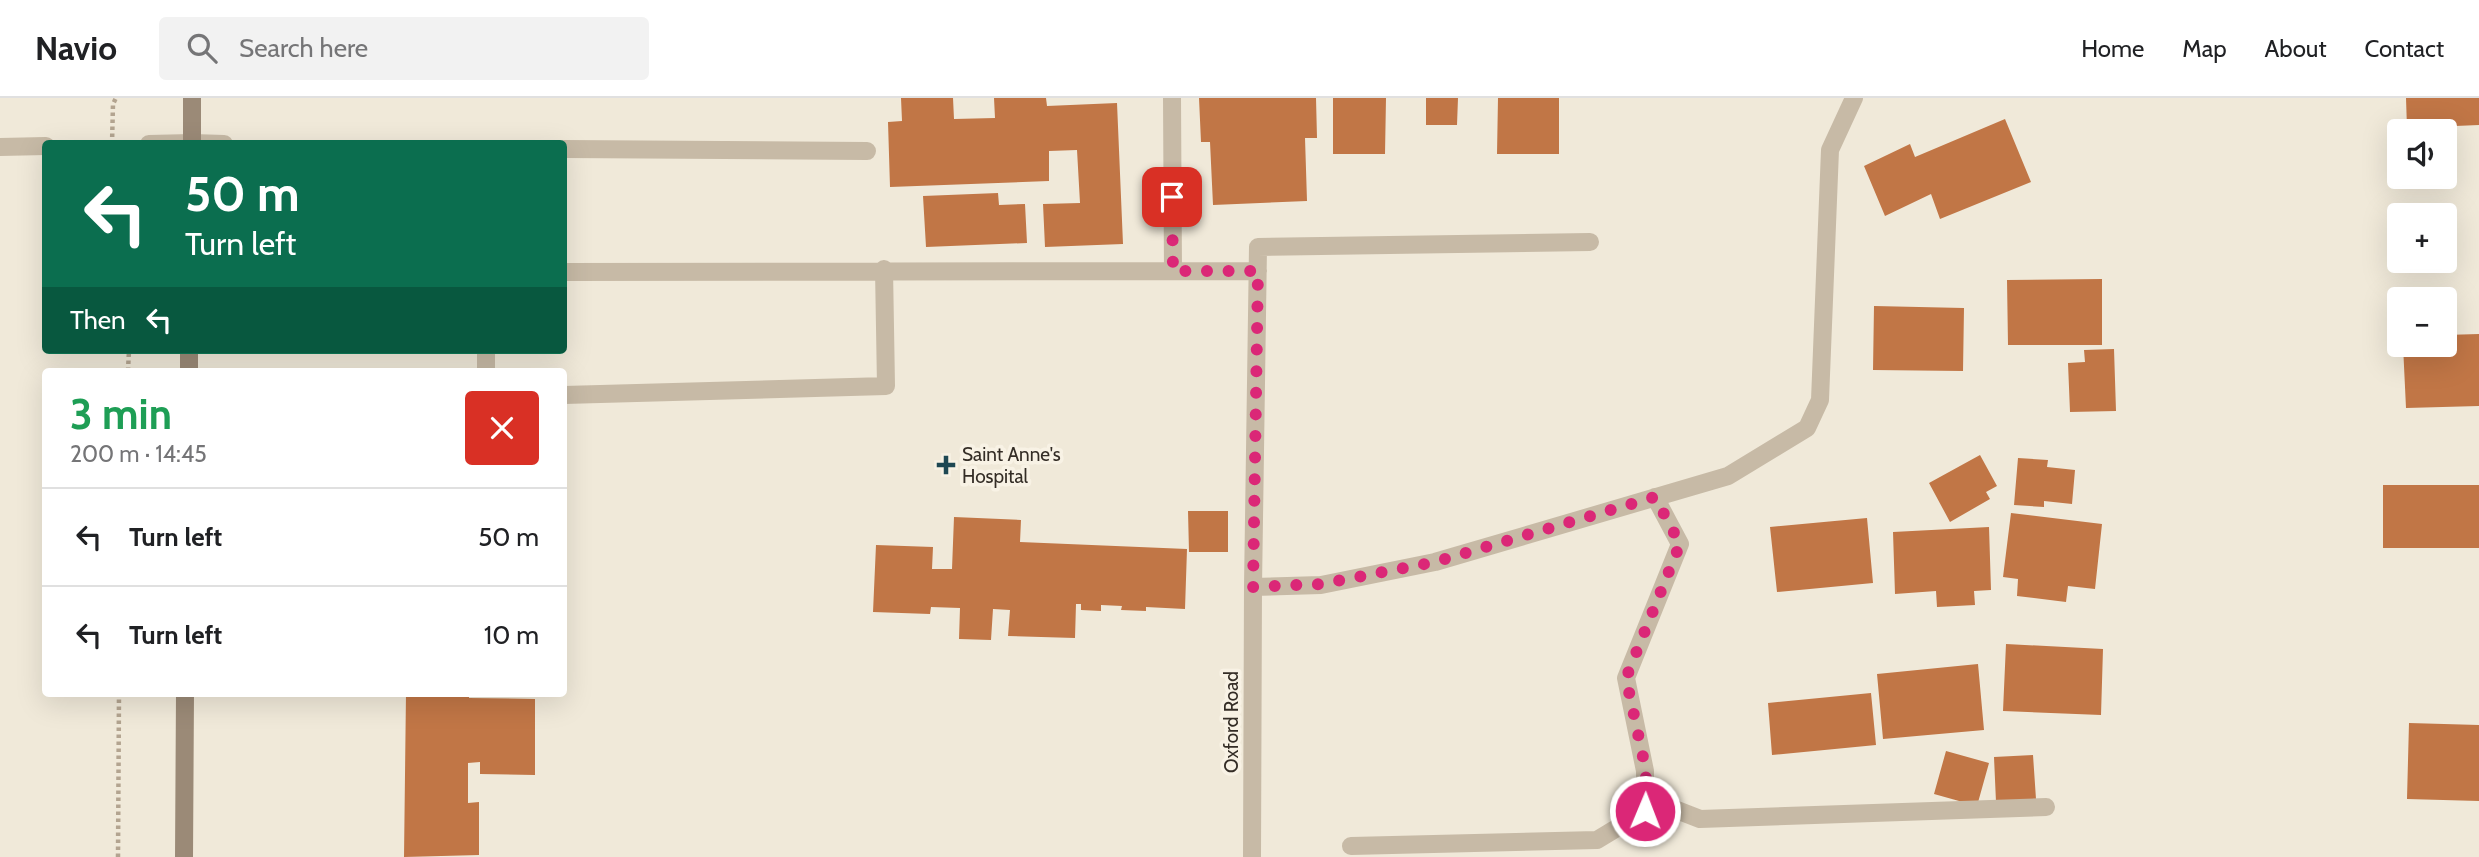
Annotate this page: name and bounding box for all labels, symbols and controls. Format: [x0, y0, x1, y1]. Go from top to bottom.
search box [159, 17, 649, 80]
text: Navio [35, 28, 117, 68]
icon: search [183, 29, 221, 67]
text: Search here [239, 32, 368, 64]
text: Home [2081, 34, 2144, 63]
text: Map [2182, 34, 2227, 63]
text: About [2265, 34, 2327, 63]
text: Contact [2365, 34, 2444, 63]
map controls [2387, 119, 2457, 357]
button: sound [2387, 119, 2457, 189]
text: 50 m [185, 164, 300, 223]
pin [1142, 167, 1202, 227]
icon: left [70, 168, 161, 259]
icon: arrive [1153, 178, 1191, 216]
button: + [2387, 203, 2457, 273]
text: Turn left [185, 224, 296, 263]
button: − [2387, 287, 2457, 357]
icon: left [140, 301, 178, 339]
text: Then [70, 304, 126, 336]
text: 3 min [70, 388, 172, 440]
button: close [465, 391, 539, 465]
text: 200 m · 14:45 [70, 440, 207, 468]
place label: Saint Anne's Hospital [962, 443, 1061, 488]
marker: Saint Anne's Hospital [936, 455, 956, 475]
icon: left [70, 518, 108, 556]
text: Turn left [129, 521, 222, 553]
text: 50 m [478, 521, 539, 553]
icon: left [70, 616, 108, 654]
text: Turn left [129, 619, 222, 651]
text: 10 m [484, 619, 539, 651]
street label: Oxford Road [1220, 671, 1243, 773]
position arrow [1608, 774, 1682, 848]

